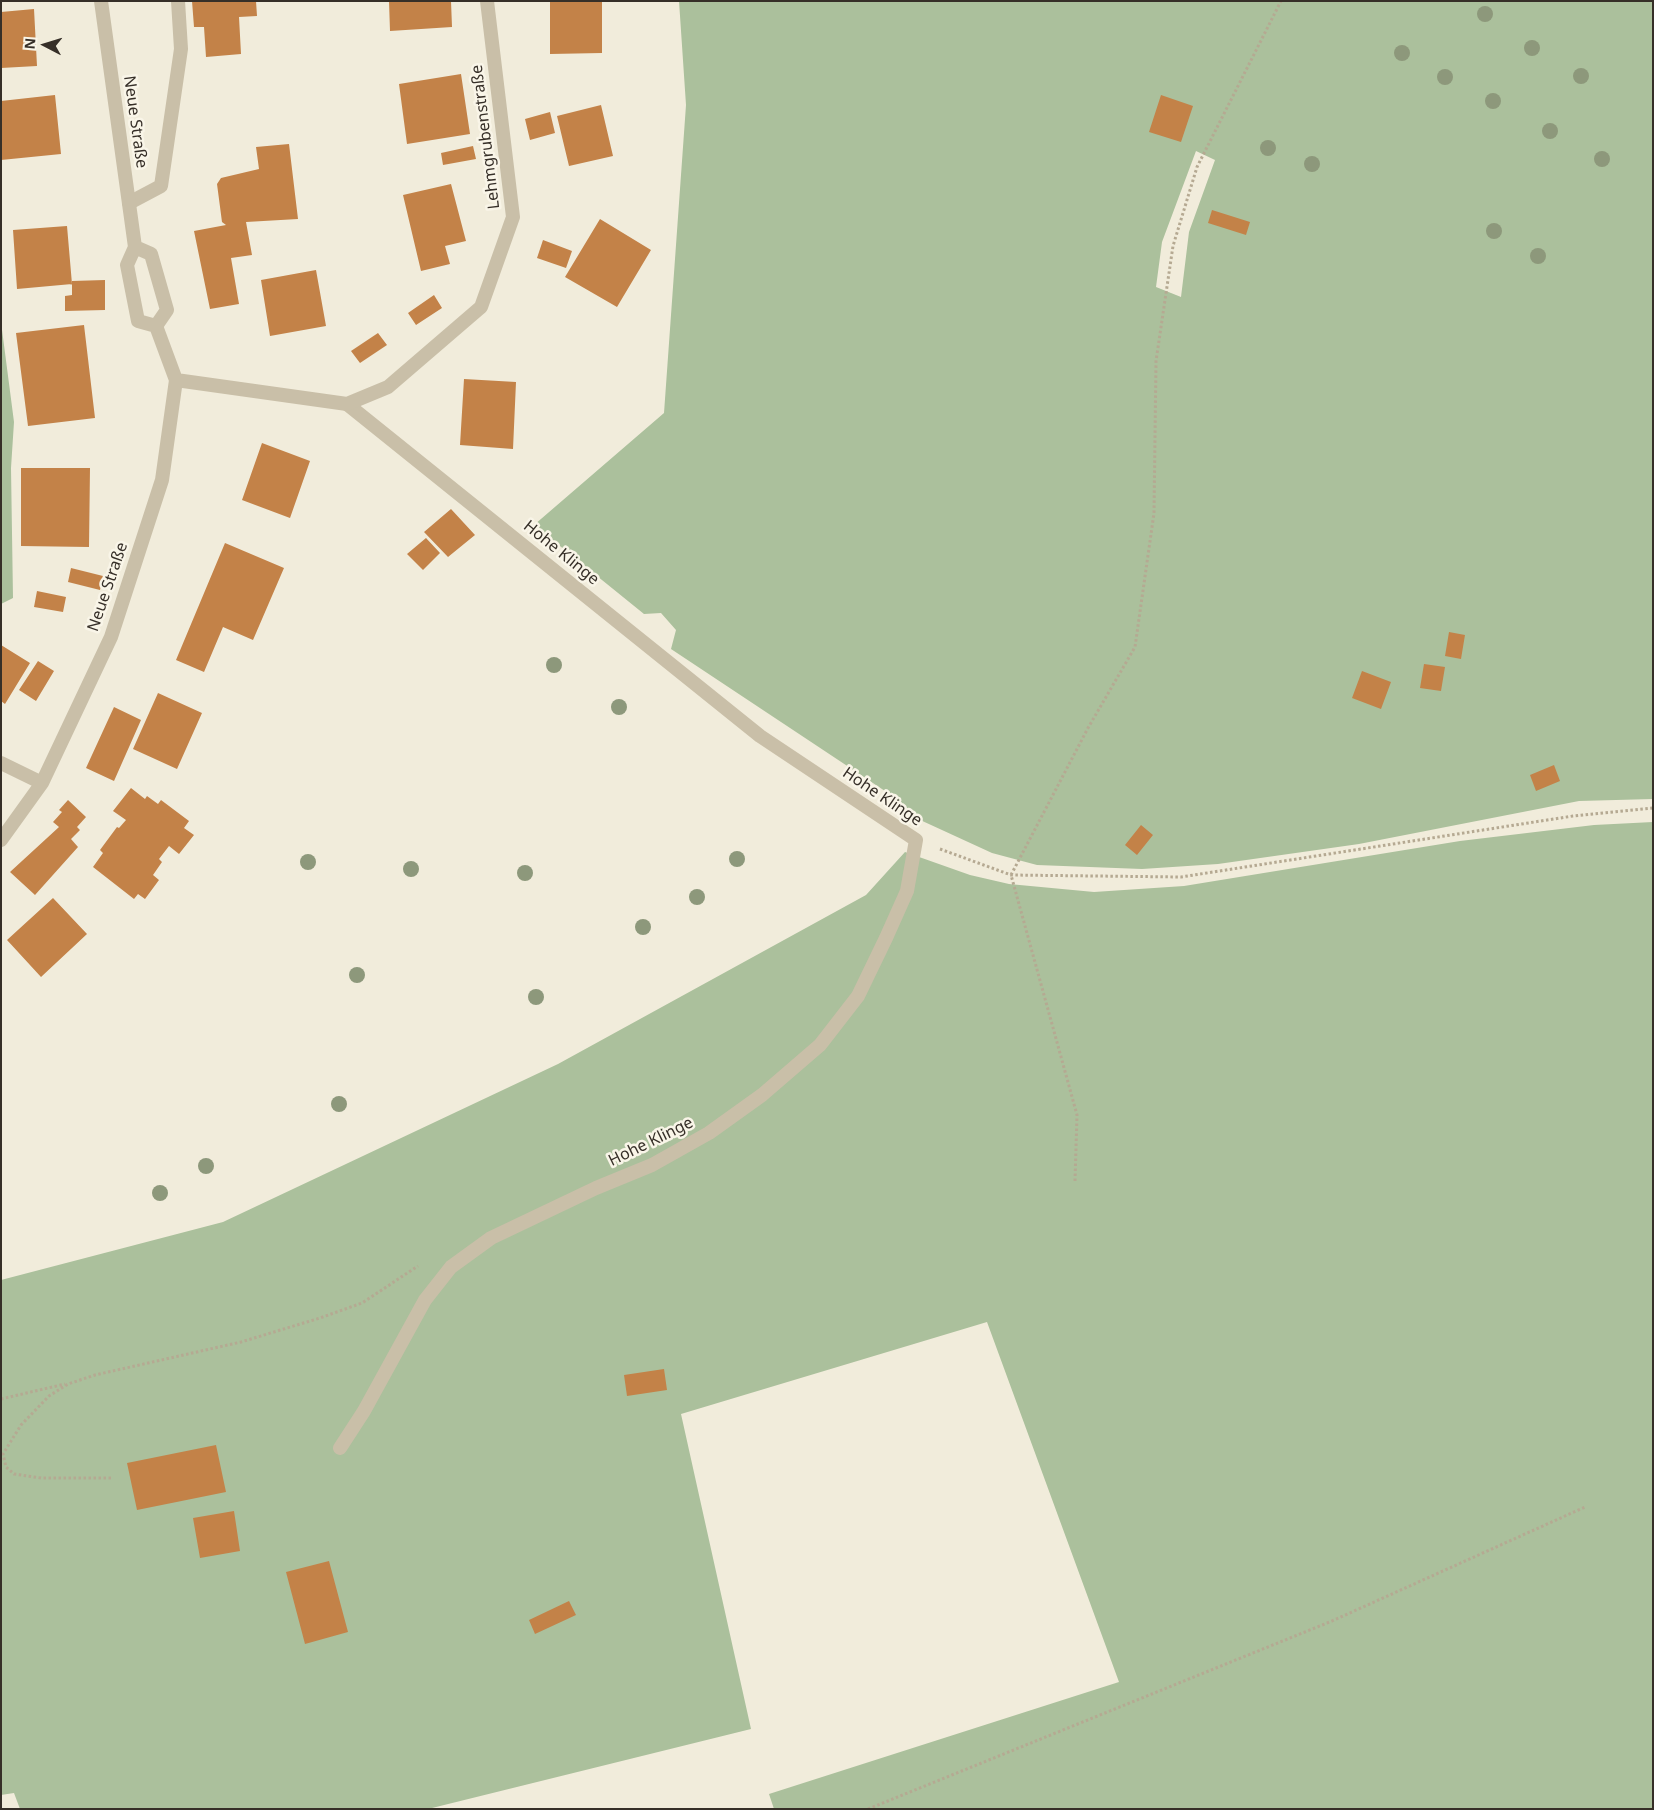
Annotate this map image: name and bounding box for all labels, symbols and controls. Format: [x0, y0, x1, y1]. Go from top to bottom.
north arrow [20, 20, 70, 70]
text: N [20, 37, 40, 50]
street label: Lehmgrubenstraße [468, 64, 504, 210]
street label: Neue Straße [119, 75, 151, 169]
street label: Hohe Klinge [519, 517, 603, 589]
street label: Neue Straße [84, 540, 132, 634]
street label: Hohe Klinge [839, 763, 925, 831]
street label: Hohe Klinge [606, 1113, 696, 1171]

